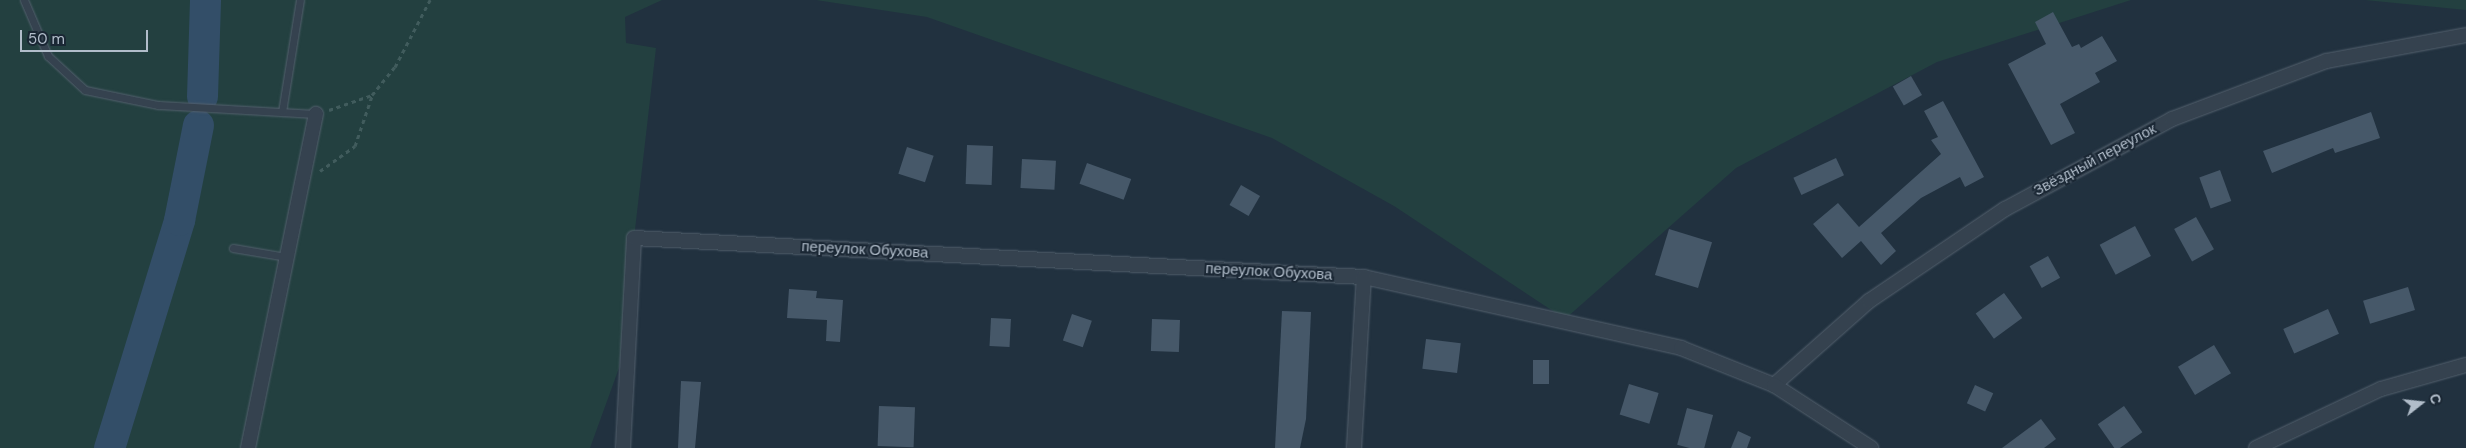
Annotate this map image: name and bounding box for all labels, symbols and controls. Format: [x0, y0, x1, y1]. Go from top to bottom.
scale bar [22, 20, 150, 52]
text: 50 m [28, 29, 65, 49]
street label: Звёздный переулок [2031, 120, 2159, 200]
street label: переулок Обухова [801, 238, 929, 262]
street label: переулок Обухова [1205, 260, 1333, 284]
north arrow [2396, 378, 2446, 428]
text: С [2425, 392, 2445, 406]

